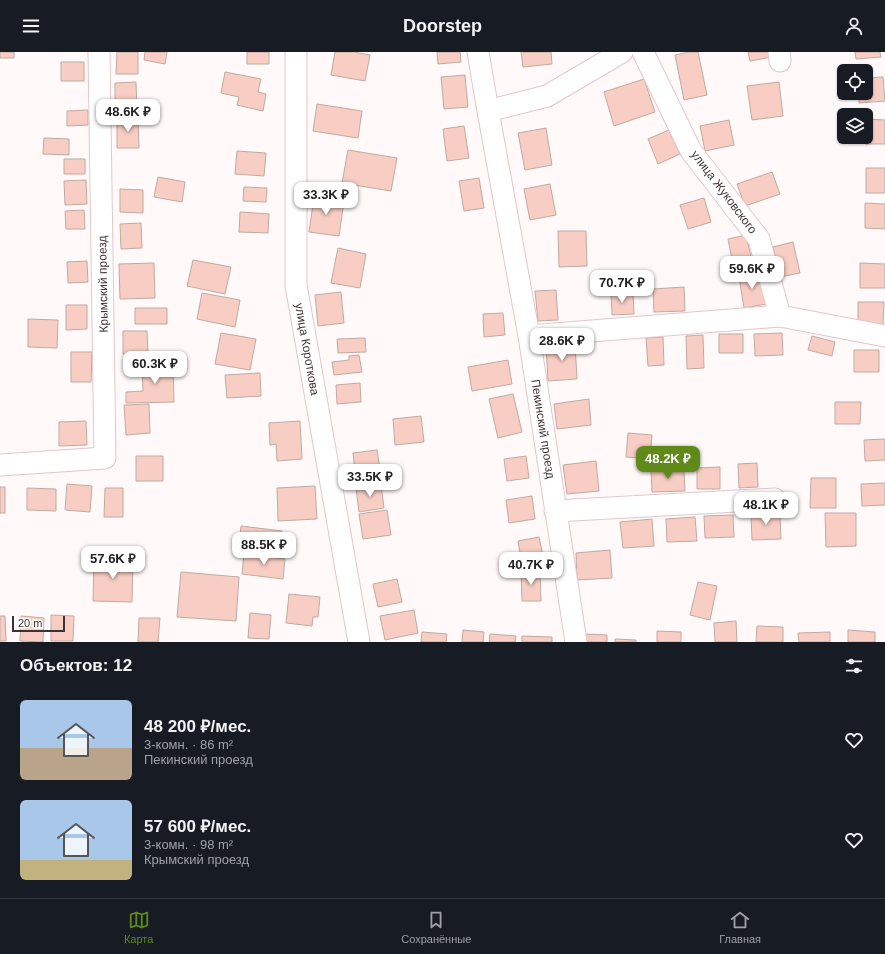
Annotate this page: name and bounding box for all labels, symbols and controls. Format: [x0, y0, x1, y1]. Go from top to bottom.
icon: menu [20, 15, 42, 37]
icon: person [843, 15, 865, 37]
text: Doorstep [403, 16, 482, 36]
map controls [837, 64, 873, 144]
button: locate [837, 64, 873, 100]
pin: 48.6K ₽ [91, 99, 165, 133]
text: 48.6K ₽ [105, 104, 151, 119]
button: layers [837, 108, 873, 144]
street label: улица Жуковского [688, 148, 760, 237]
pin: 33.3K ₽ [289, 182, 363, 216]
text: 33.3K ₽ [303, 187, 349, 202]
street label: Крымский проезд [95, 235, 111, 333]
pin: 59.6K ₽ [715, 256, 789, 290]
text: 59.6K ₽ [729, 261, 775, 276]
pin: 70.7K ₽ [585, 270, 659, 304]
text: 70.7K ₽ [599, 275, 645, 290]
street label: улица Короткова [292, 302, 322, 397]
pin: 28.6K ₽ [525, 328, 599, 362]
text: 28.6K ₽ [539, 333, 585, 348]
pin: 60.3K ₽ [118, 351, 192, 385]
text: 60.3K ₽ [132, 356, 178, 371]
street label: Пекинский проезд [528, 378, 558, 480]
pin: 48.2K ₽ [631, 446, 705, 480]
text: 48.2K ₽ [645, 451, 691, 466]
pin: 33.5K ₽ [333, 464, 407, 498]
text: 33.5K ₽ [347, 469, 393, 484]
pin: 48.1K ₽ [729, 492, 803, 526]
text: 48.1K ₽ [743, 497, 789, 512]
pin: 88.5K ₽ [227, 532, 301, 566]
text: 88.5K ₽ [241, 537, 287, 552]
pin: 57.6K ₽ [76, 546, 150, 580]
text: 57.6K ₽ [90, 551, 136, 566]
pin: 40.7K ₽ [494, 552, 568, 586]
text: 40.7K ₽ [508, 557, 554, 572]
scale bar [12, 614, 65, 633]
text: 20 m [18, 617, 42, 629]
icon: filters [843, 655, 865, 677]
text: Объектов: 12 [20, 656, 132, 675]
icon: home [52, 716, 100, 764]
text: 48 200 ₽/мес. [144, 717, 251, 736]
icon: heart [843, 729, 865, 751]
text: 3-комн. · 86 m² [144, 737, 233, 752]
text: Пекинский проезд [144, 752, 253, 767]
icon: home [52, 816, 100, 864]
text: 57 600 ₽/мес. [144, 817, 251, 836]
icon: heart [843, 829, 865, 851]
text: 3-комн. · 98 m² [144, 837, 233, 852]
text: Крымский проезд [144, 852, 249, 867]
tab: Карта [124, 909, 153, 945]
tab: Сохранённые [401, 909, 471, 945]
tab: Главная [719, 909, 761, 945]

